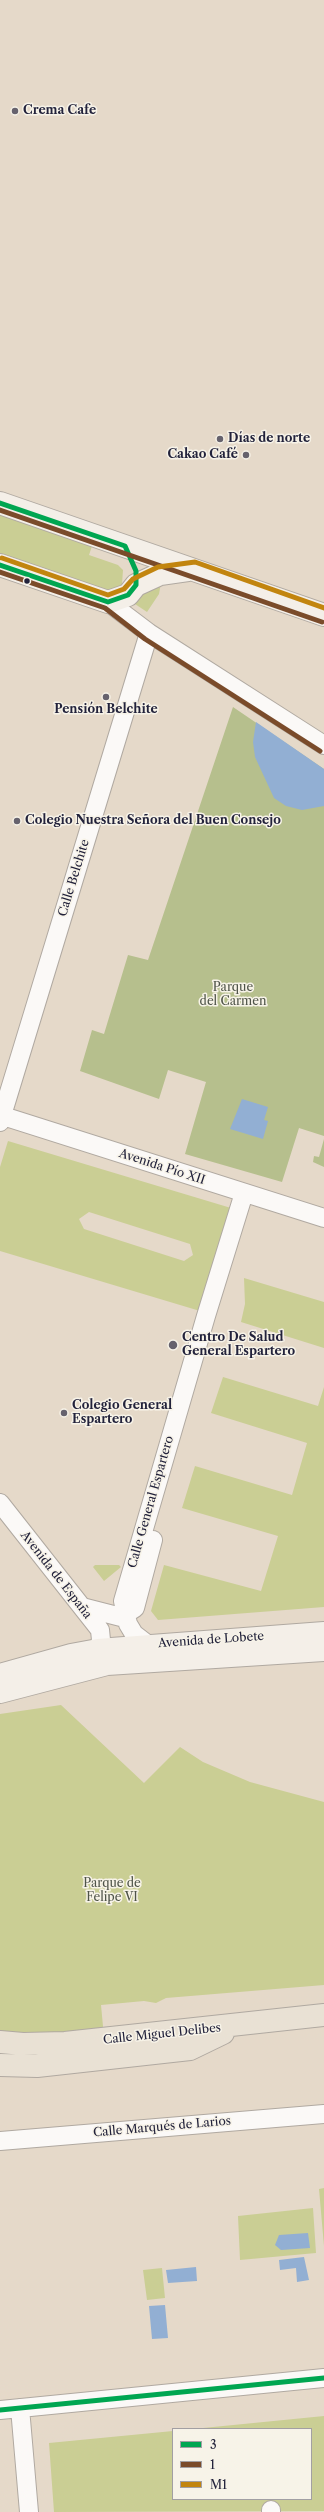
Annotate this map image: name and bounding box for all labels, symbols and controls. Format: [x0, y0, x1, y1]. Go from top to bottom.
place label: Crema Cafe [23, 104, 96, 118]
marker: Crema Cafe [10, 106, 20, 116]
place label: Días de norte [228, 432, 310, 446]
marker: Días de norte [215, 434, 225, 444]
place label: Cakao Café [167, 448, 238, 462]
marker: Cakao Café [241, 450, 251, 460]
unlabelled marker [22, 576, 32, 586]
marker: Pensión Belchite [101, 692, 111, 702]
place label: Pensión Belchite [54, 703, 158, 717]
place label: Colegio Nuestra Señora del Buen Consejo [25, 814, 281, 828]
marker: Colegio Nuestra Señora del Buen Consejo [12, 816, 22, 826]
street label: Calle Belchite [55, 838, 93, 918]
park label: Parque del Carmen [200, 981, 266, 1009]
street label: Avenida Pío XII [117, 1146, 207, 1188]
place label: Centro De Salud General Espartero [182, 1331, 295, 1359]
marker: Centro De Salud General Espartero [167, 1339, 179, 1351]
place label: Colegio General Espartero [72, 1399, 172, 1427]
marker: Colegio General Espartero [59, 1408, 69, 1418]
street label: Calle General Espartero [125, 1434, 177, 1570]
street label: Avenida de España [17, 1528, 95, 1622]
street label: Avenida de Lobete [157, 1629, 265, 1651]
park label: Parque de Felipe VI [83, 1877, 141, 1905]
street label: Calle Miguel Delibes [102, 2021, 222, 2047]
street label: Calle Marqués de Larios [92, 2114, 232, 2140]
legend [172, 2428, 312, 2500]
text: 3 [210, 2437, 217, 2452]
text: 1 [210, 2457, 215, 2472]
text: M1 [210, 2477, 227, 2492]

